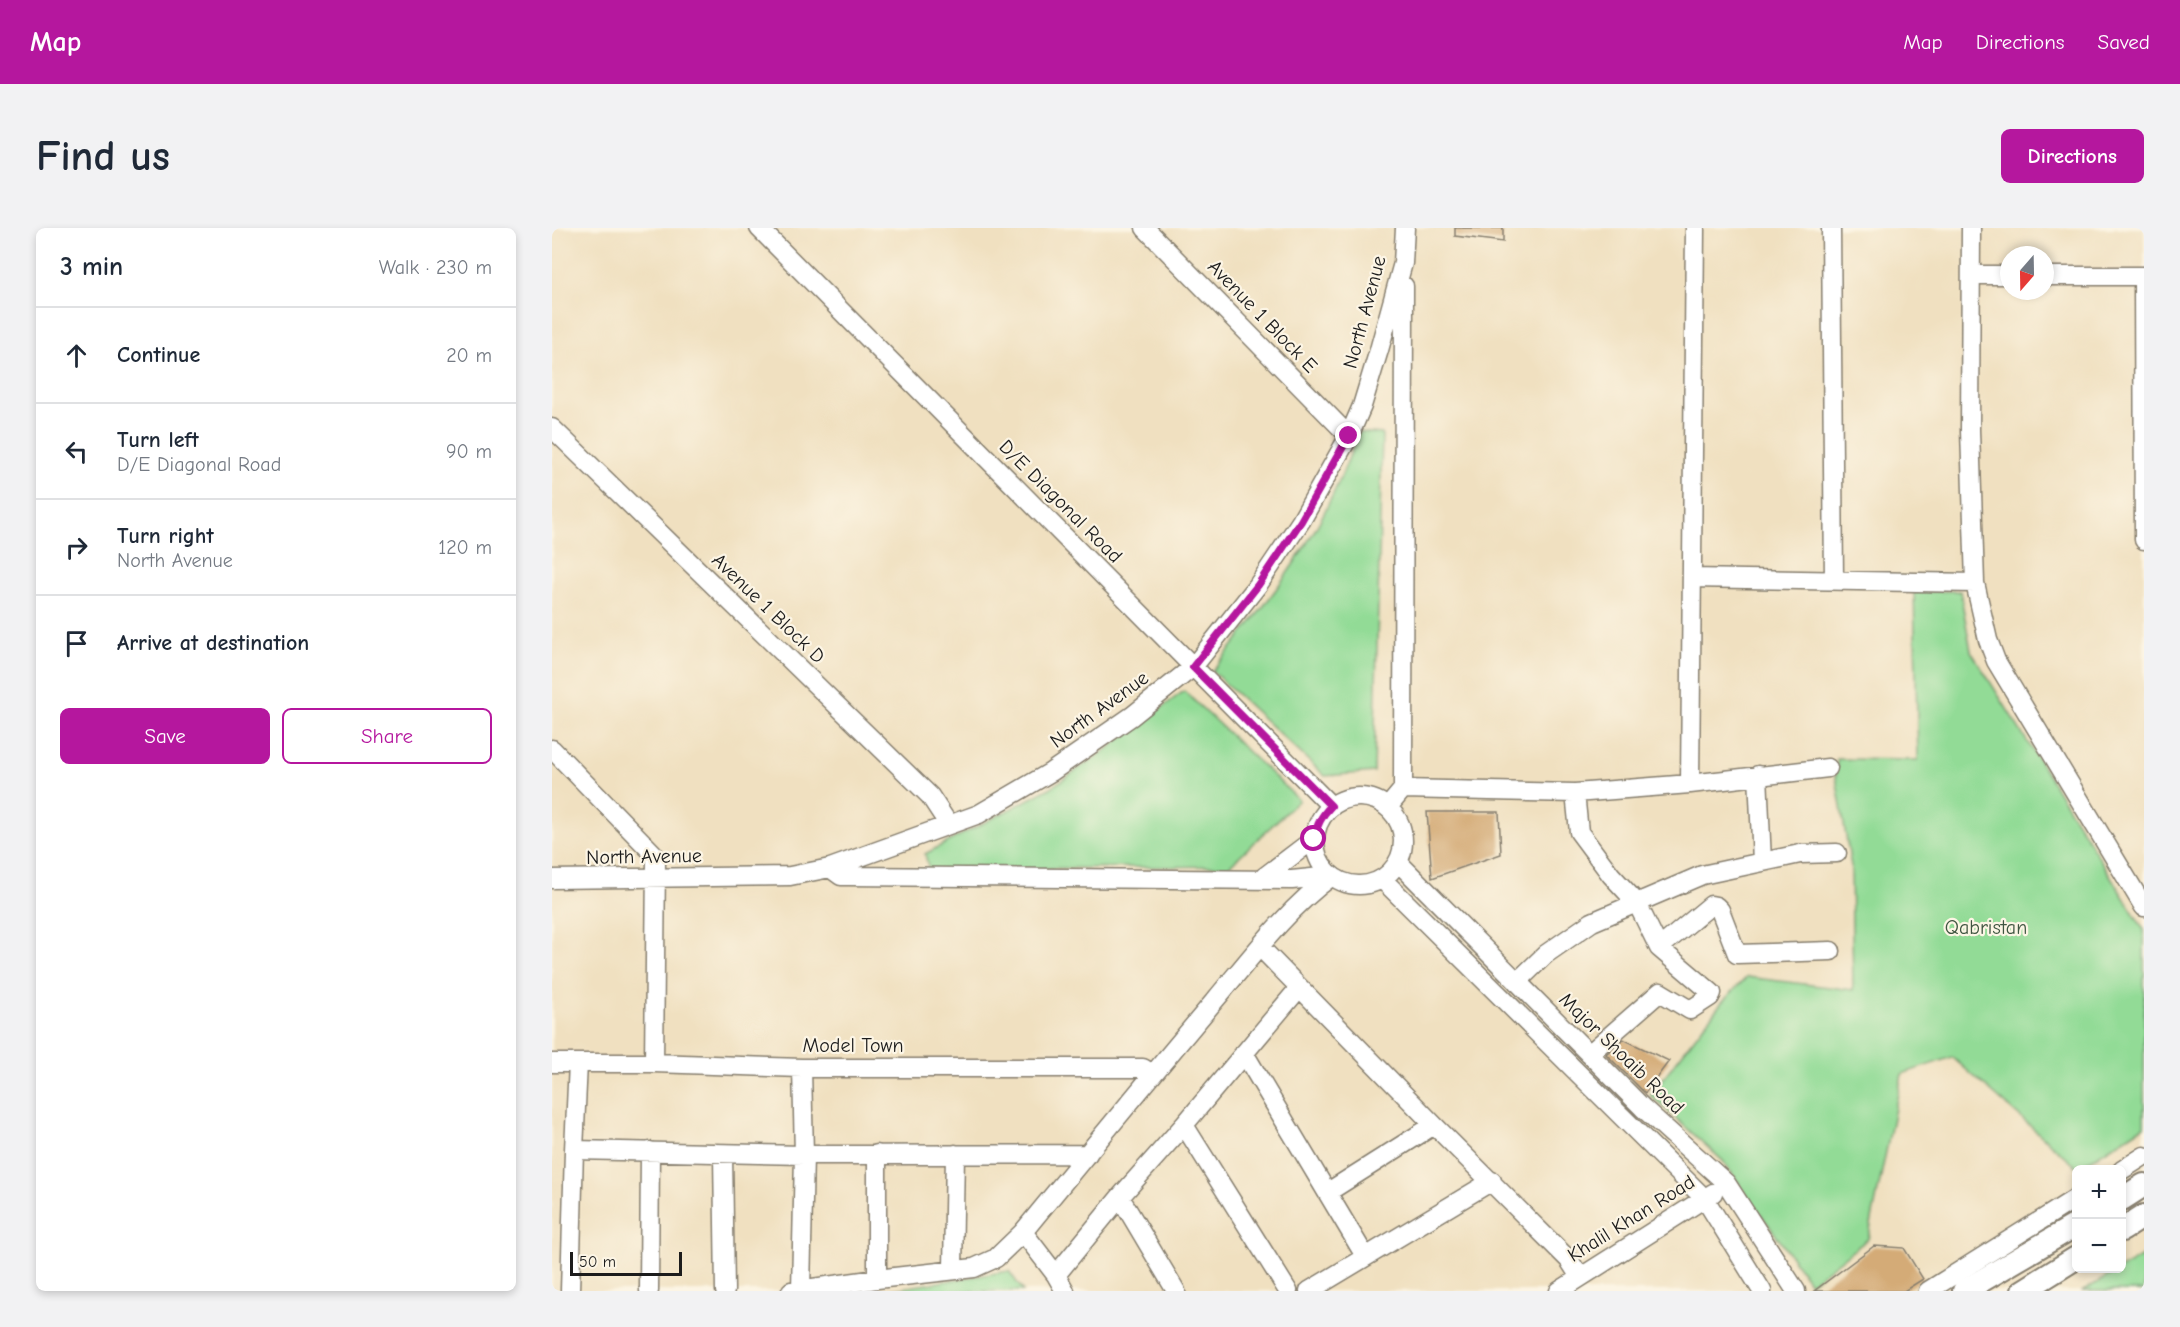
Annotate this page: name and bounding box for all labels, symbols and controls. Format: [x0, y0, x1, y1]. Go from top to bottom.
text: Map [30, 26, 81, 58]
text: Map [1903, 30, 1943, 54]
text: Directions [1976, 30, 2065, 54]
text: Saved [2098, 30, 2150, 54]
button: Directions [2001, 129, 2144, 183]
text: Find us [36, 132, 170, 181]
north arrow [2000, 246, 2054, 300]
text: 3 min [60, 252, 123, 282]
street label: North Avenue [1338, 253, 1391, 371]
street label: Avenue 1 Block E [1203, 255, 1322, 377]
text: Walk · 230 m [379, 256, 492, 279]
icon: ahead [60, 339, 93, 372]
text: Continue [117, 342, 200, 368]
text: 20 m [446, 344, 492, 367]
route end [1335, 422, 1361, 448]
text: Turn left [117, 427, 199, 453]
icon: left [60, 435, 93, 468]
street label: D/E Diagonal Road [994, 435, 1127, 568]
text: 90 m [446, 440, 492, 463]
text: D/E Diagonal Road [117, 453, 281, 476]
text: Turn right [117, 523, 214, 549]
icon: right [60, 531, 93, 564]
text: 120 m [438, 536, 492, 559]
text: North Avenue [117, 549, 233, 572]
street label: Avenue 1 Block D [707, 549, 830, 668]
icon: arrive [60, 627, 93, 660]
text: Arrive at destination [117, 630, 309, 656]
street label: North Avenue [1046, 666, 1153, 753]
button: Save [60, 708, 270, 764]
button: Share [282, 708, 492, 764]
route start [1300, 825, 1326, 851]
street label: North Avenue [586, 844, 702, 869]
park label: Qabristan [1945, 916, 2027, 939]
street label: Major Shoaib Road [1554, 988, 1689, 1119]
street label: Model Town [802, 1034, 904, 1057]
map controls [2072, 1165, 2126, 1273]
button: + [2072, 1165, 2126, 1219]
street label: Khalil Khan Road [1564, 1170, 1699, 1267]
button: − [2072, 1219, 2126, 1273]
scale bar [570, 1249, 682, 1276]
text: 50 m [579, 1253, 616, 1271]

